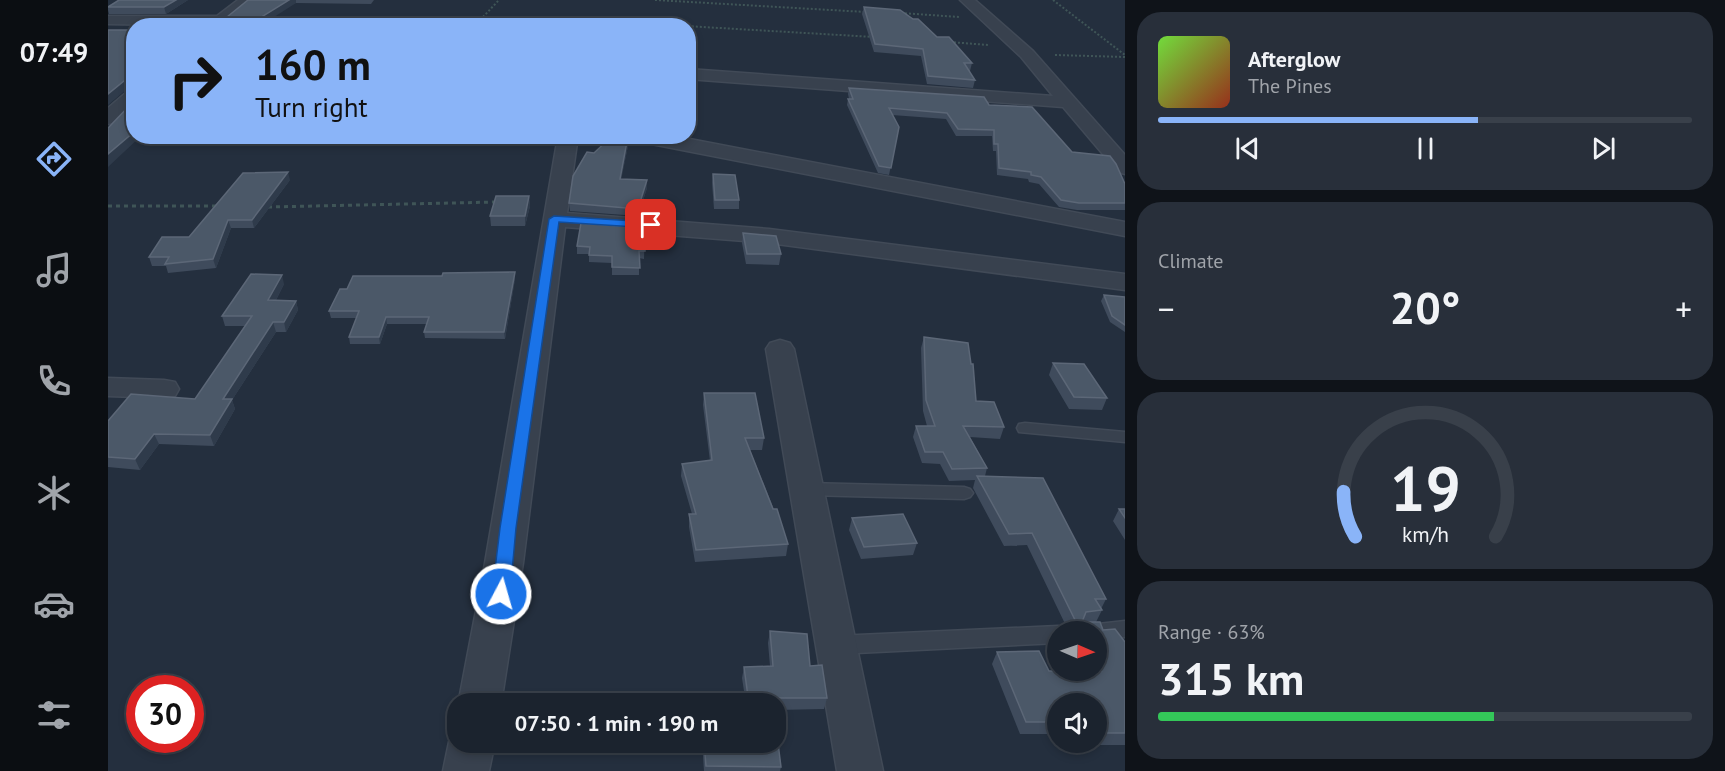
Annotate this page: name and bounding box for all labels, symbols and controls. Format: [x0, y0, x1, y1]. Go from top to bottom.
text: 07:49 [20, 35, 88, 69]
text: 160 m [255, 37, 371, 92]
icon: right [156, 42, 234, 120]
text: Afterglow [1248, 45, 1340, 73]
text: The Pines [1248, 73, 1332, 99]
text: Turn right [255, 90, 368, 124]
icon: previous [1231, 132, 1264, 165]
icon: pause [1409, 132, 1442, 165]
icon: next [1587, 132, 1620, 165]
icon: directions [33, 138, 75, 180]
pin [625, 199, 676, 250]
icon: arrive [634, 208, 667, 241]
text: Climate [1158, 248, 1224, 274]
icon: music [33, 249, 75, 291]
text: 20° [1390, 278, 1460, 336]
text: − [1158, 287, 1175, 330]
text: + [1675, 287, 1692, 330]
icon: phone [33, 360, 75, 402]
text: 19 [1390, 448, 1460, 529]
icon: climate [33, 472, 75, 514]
text: km/h [1401, 521, 1448, 549]
position arrow [469, 562, 533, 626]
icon: car [33, 583, 75, 625]
text: Range · 63% [1158, 619, 1265, 645]
north arrow [1047, 621, 1107, 681]
map controls [1047, 621, 1107, 753]
text: 315 km [1158, 649, 1304, 707]
speed limit sign: 30 [126, 675, 204, 753]
button: sound [1047, 693, 1107, 753]
icon: filters [33, 694, 75, 736]
text: 07:50 · 1 min · 190 m [515, 709, 718, 737]

